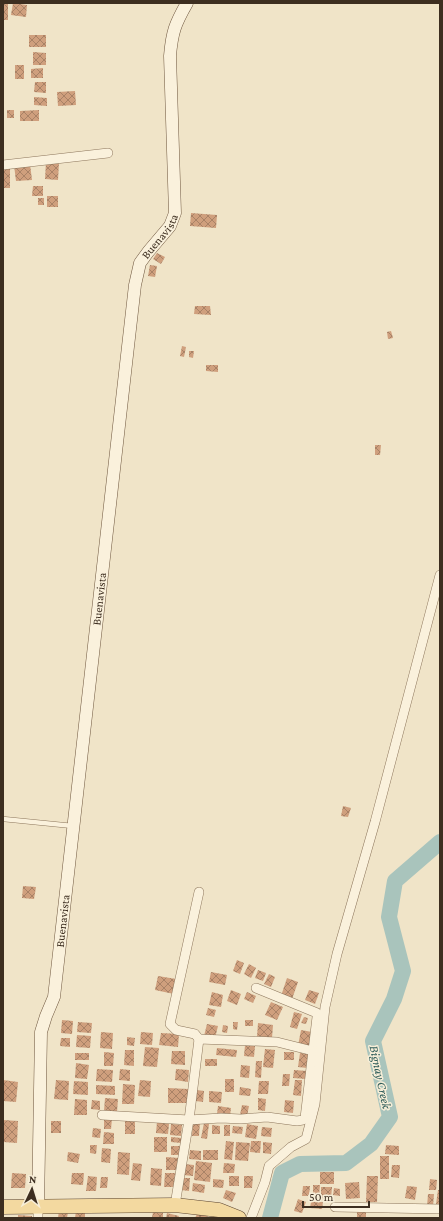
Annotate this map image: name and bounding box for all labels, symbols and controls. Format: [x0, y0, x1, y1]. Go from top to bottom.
street label: Buenavista [138, 212, 181, 262]
street label: Buenavista [89, 571, 109, 626]
street label: Buenavista [53, 893, 73, 948]
water label: Bignay Creek [366, 1044, 395, 1111]
north arrow [12, 1169, 52, 1209]
text: N [29, 1173, 37, 1185]
scale bar [303, 1183, 369, 1209]
text: 50 m [309, 1190, 334, 1204]

